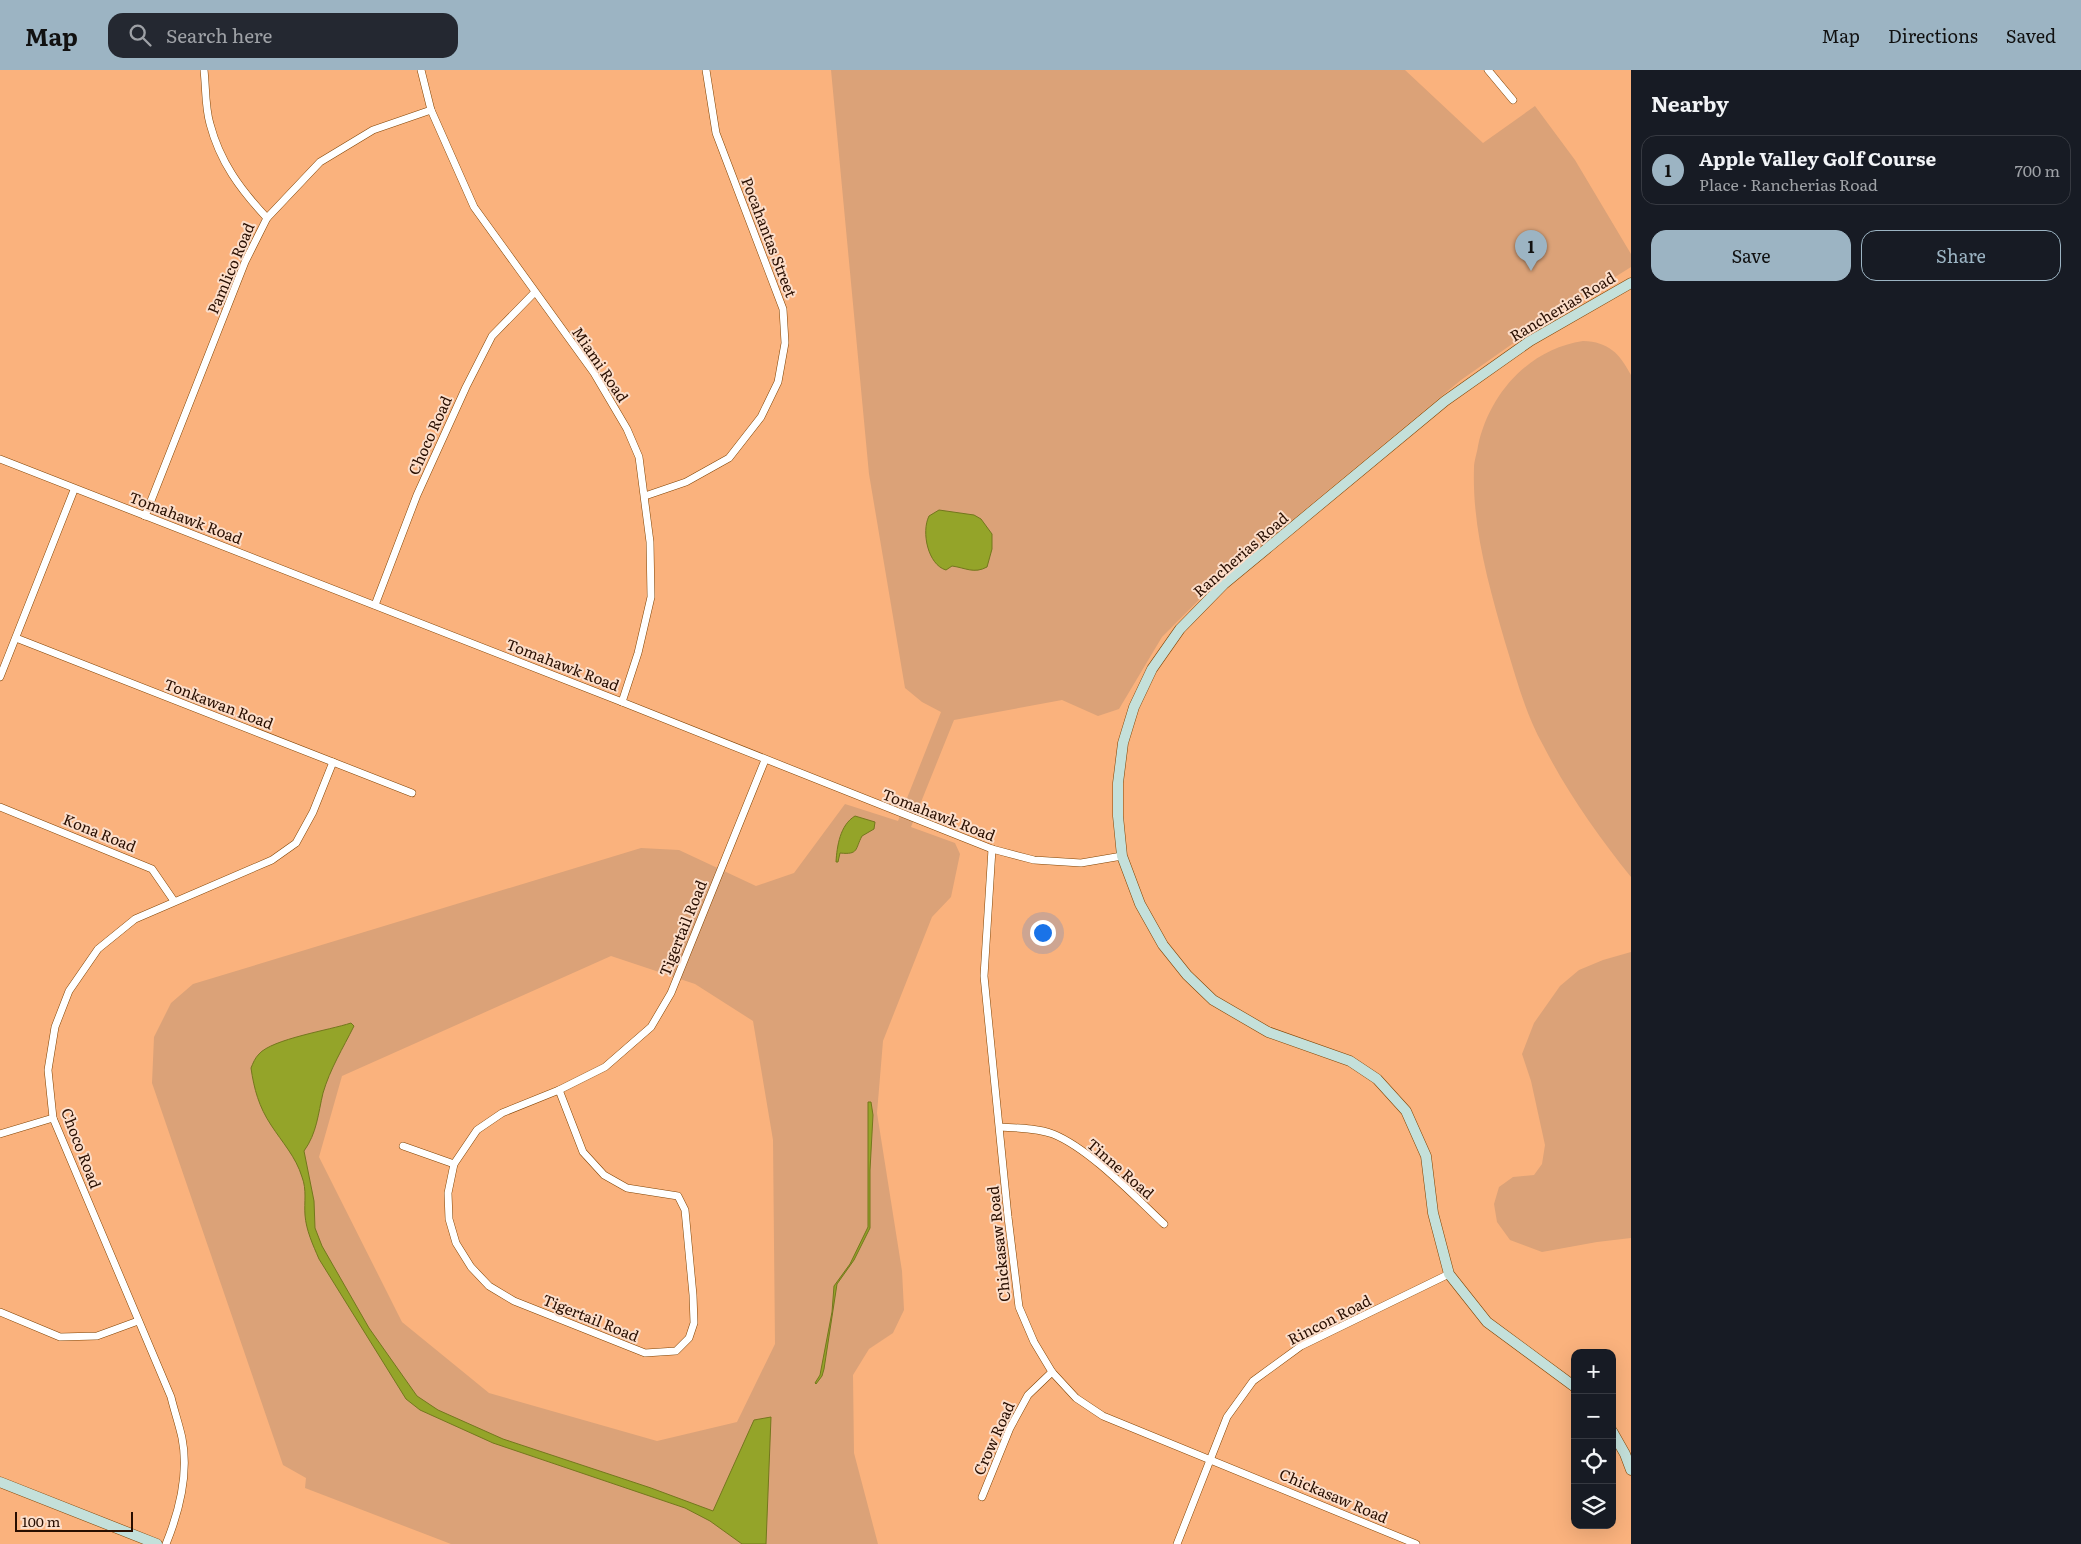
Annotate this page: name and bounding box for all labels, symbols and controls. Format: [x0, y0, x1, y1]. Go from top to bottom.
search box [108, 13, 458, 58]
text: Map [25, 18, 78, 53]
icon: search [126, 21, 154, 49]
text: Search here [166, 21, 272, 49]
text: Map [1822, 22, 1860, 49]
text: Directions [1888, 22, 1978, 49]
text: Saved [2006, 22, 2056, 49]
text: Nearby [1651, 87, 1729, 118]
text: Apple Valley Golf Course [1699, 144, 1936, 172]
text: 1 [1665, 158, 1671, 182]
text: 700 m [2015, 158, 2060, 182]
text: Place · Rancherias Road [1699, 172, 1878, 196]
street label: Pocahantas Street [736, 173, 804, 301]
street label: Pamlico Road [200, 219, 260, 317]
pin: 1 [1515, 230, 1547, 271]
button: Save [1651, 230, 1851, 281]
button: Share [1861, 230, 2061, 281]
street label: Rancherias Road [1505, 265, 1619, 347]
street label: Miami Road [567, 322, 635, 406]
street label: Choco Road [401, 392, 457, 478]
street label: Tomahawk Road [126, 485, 246, 549]
street label: Rancherias Road [1187, 506, 1293, 602]
street label: Tomahawk Road [503, 632, 623, 696]
street label: Tonkawan Road [161, 672, 277, 734]
street label: Tomahawk Road [879, 782, 999, 846]
street label: Kona Road [60, 807, 140, 857]
street label: Tigertail Road [652, 876, 712, 980]
your location [1030, 920, 1056, 946]
street label: Choco Road [56, 1104, 108, 1192]
street label: Tinne Road [1082, 1132, 1160, 1204]
street label: Chickasaw Road [980, 1185, 1016, 1303]
street label: Tigertail Road [539, 1287, 643, 1347]
street label: Rincon Road [1283, 1288, 1375, 1350]
map controls [1571, 1349, 1616, 1529]
button: + [1571, 1349, 1616, 1394]
button: − [1571, 1394, 1616, 1439]
street label: Crow Road [967, 1398, 1019, 1478]
button: locate [1571, 1439, 1616, 1484]
street label: Chickasaw Road [1276, 1462, 1392, 1528]
button: layers [1571, 1484, 1616, 1529]
scale bar [15, 1509, 132, 1532]
text: 100 m [22, 1511, 60, 1531]

